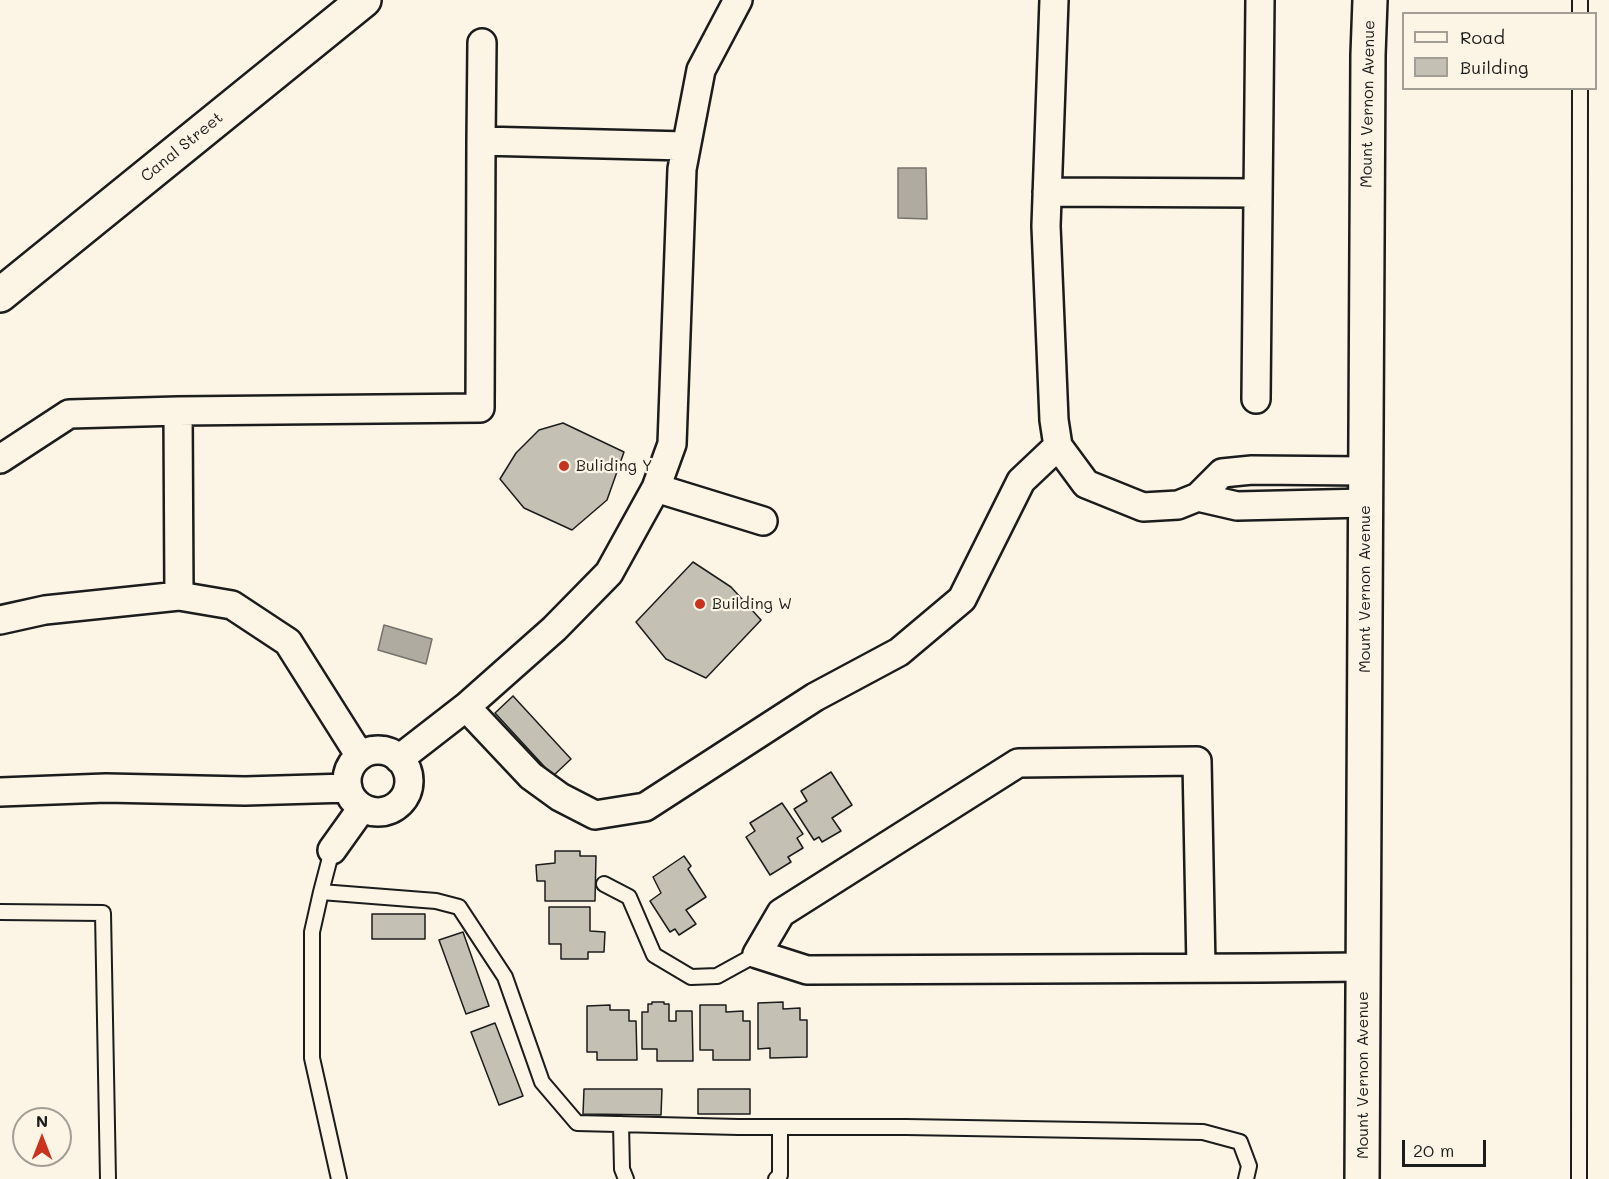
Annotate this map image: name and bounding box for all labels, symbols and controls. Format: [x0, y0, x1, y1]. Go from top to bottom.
legend [1402, 12, 1597, 90]
street label: Mount Vernon Avenue [1357, 20, 1379, 188]
text: Road [1460, 25, 1505, 49]
text: Building [1460, 55, 1528, 79]
street label: Canal Street [137, 108, 227, 186]
place label: Buliding Y [576, 456, 652, 476]
marker: Buliding Y [557, 459, 571, 473]
street label: Mount Vernon Avenue [1355, 505, 1375, 673]
place label: Building W [712, 594, 792, 614]
marker: Building W [693, 597, 707, 611]
street label: Mount Vernon Avenue [1353, 991, 1373, 1159]
north arrow [12, 1107, 72, 1167]
text: N [36, 1110, 48, 1131]
scale bar [1405, 1128, 1489, 1166]
text: 20 m [1413, 1138, 1454, 1162]

